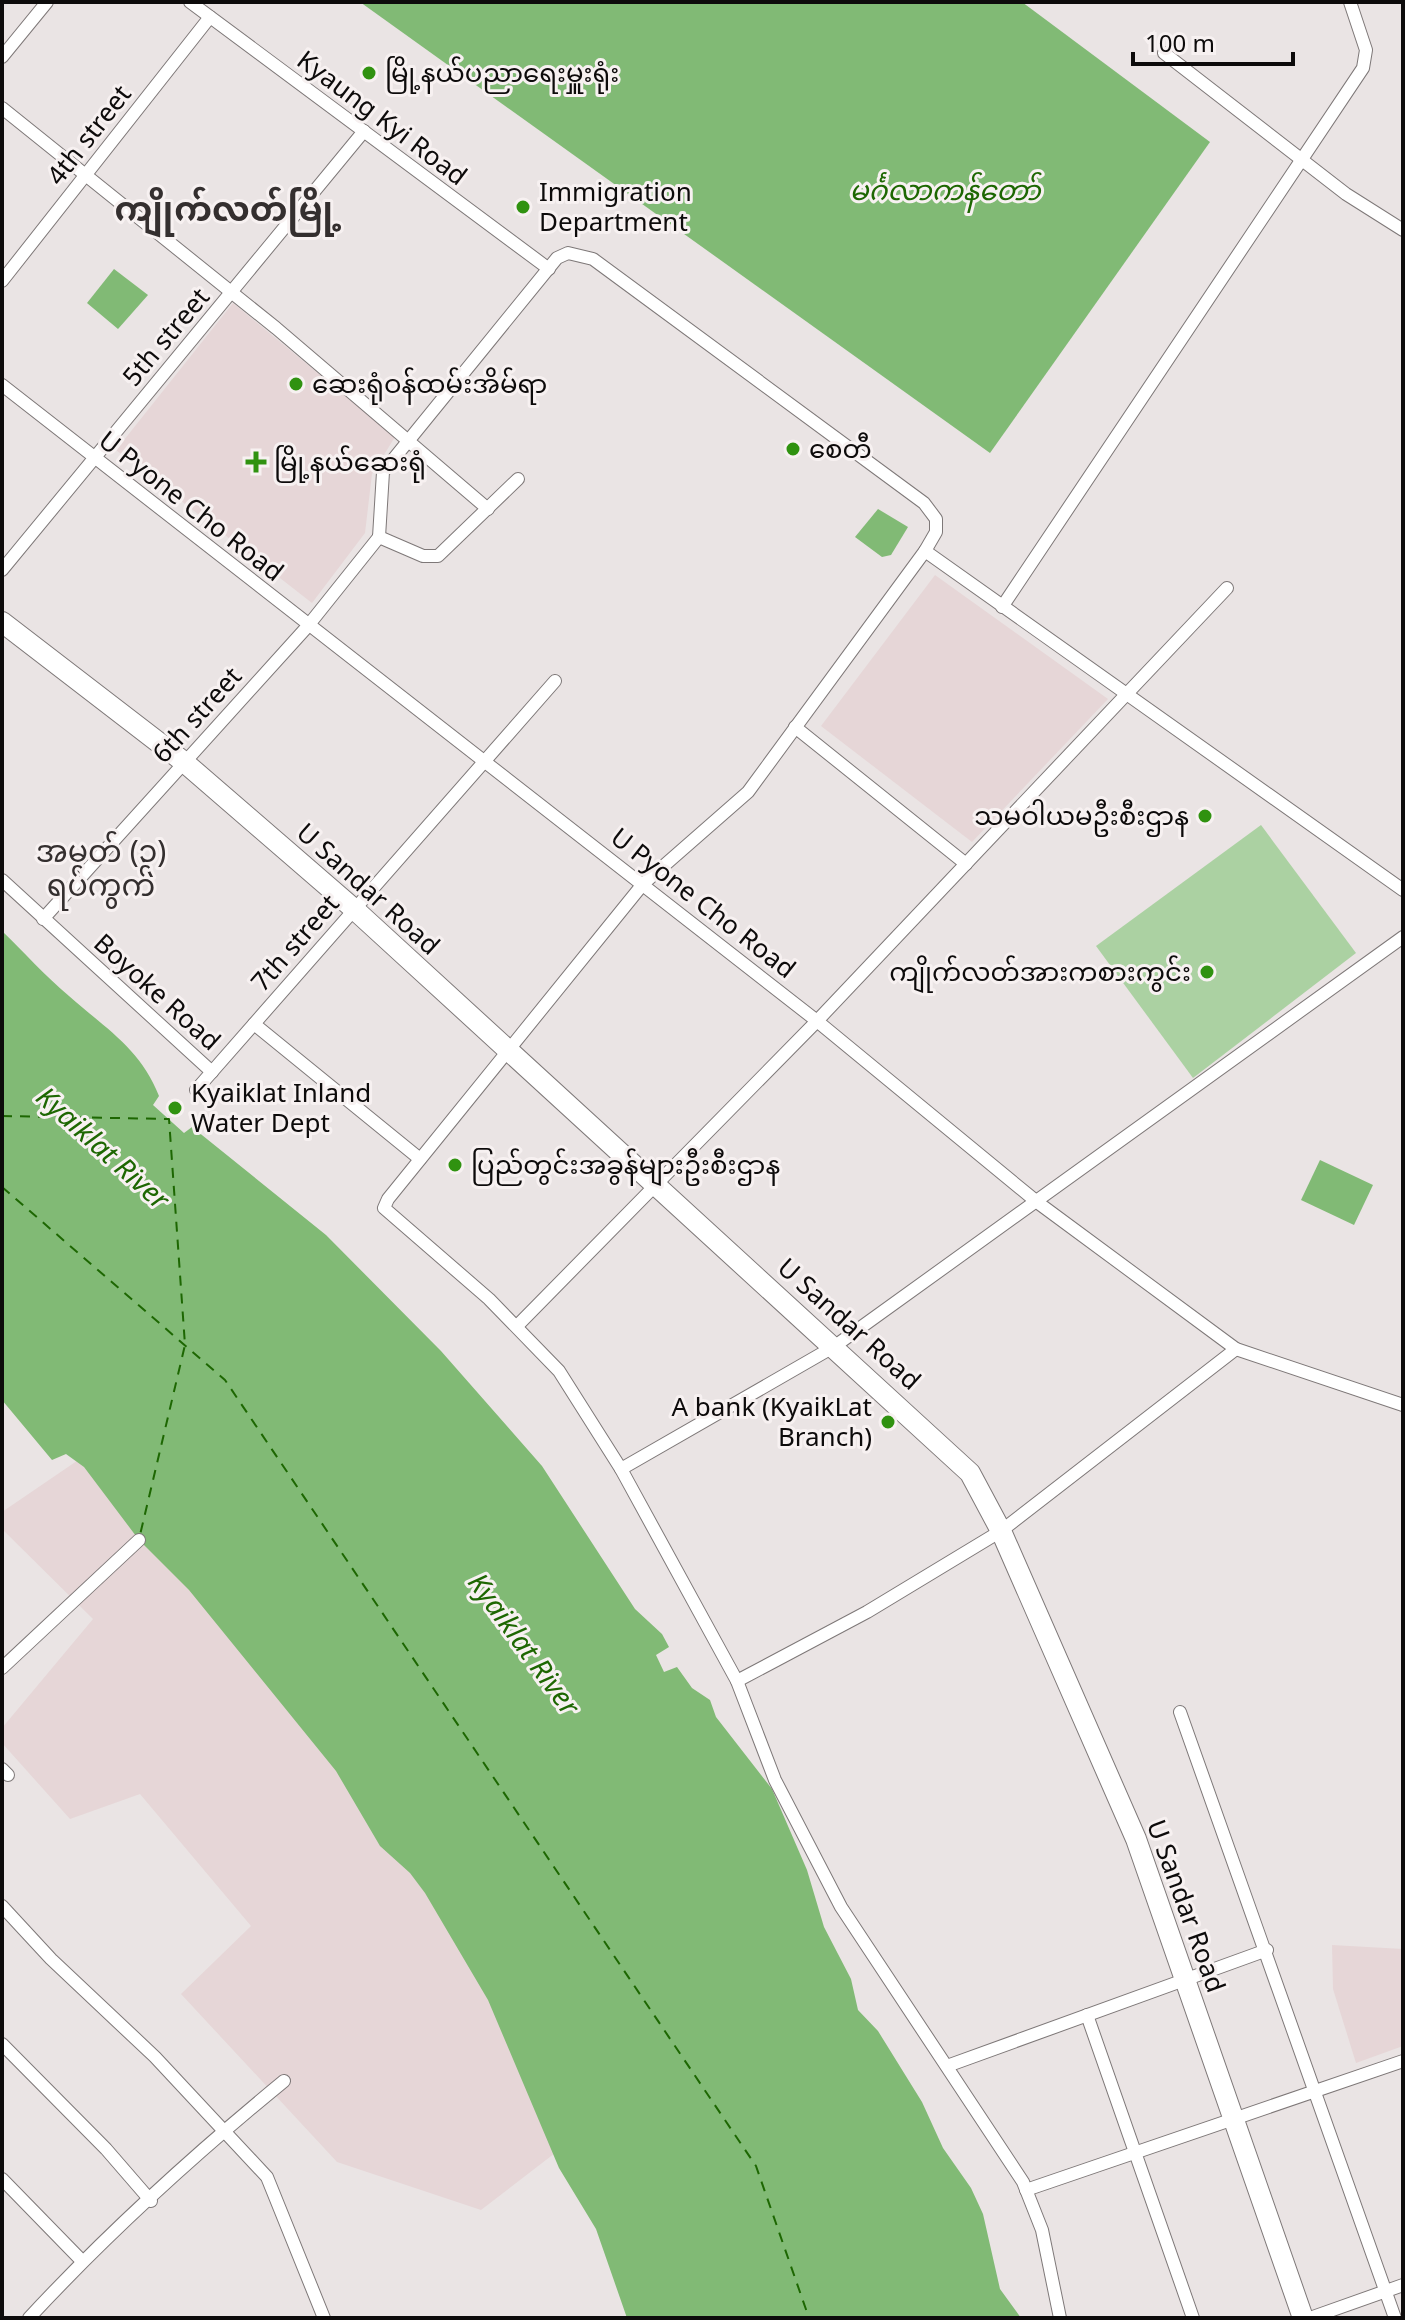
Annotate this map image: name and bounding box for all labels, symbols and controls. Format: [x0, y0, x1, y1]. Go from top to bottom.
scale bar [1133, 16, 1293, 66]
text: 100 m [1145, 26, 1215, 59]
street label: Kyaung Kyi Road [290, 41, 475, 193]
place label: မြို့နယ်ပညာရေးမှူးရုံး [385, 54, 619, 94]
marker: မြို့နယ်ပညာရေးမှူးရုံး [360, 64, 378, 82]
street label: 4th street [38, 77, 139, 192]
water label: မင်္ဂလာကန်တော် [850, 170, 1042, 214]
place label: Immigration Department [539, 173, 692, 239]
district label: ကျိုက်လတ်မြို့ [114, 185, 342, 238]
marker: Immigration Department [514, 198, 532, 216]
street label: 5th street [114, 280, 217, 393]
place label: ဆေးရုံဝန်ထမ်းအိမ်ရာ [312, 365, 547, 405]
marker: ဆေးရုံဝန်ထမ်းအိမ်ရာ [287, 375, 305, 393]
street label: U Pyone Cho Road [92, 422, 292, 589]
place label: စေတီ [809, 430, 872, 466]
marker: စေတီ [784, 440, 802, 458]
place label: မြို့နယ်ဆေးရုံ [274, 443, 426, 483]
marker: မြို့နယ်ဆေးရုံ [245, 451, 267, 473]
street label: 6th street [143, 658, 249, 770]
place label: သမဝါယမဦးစီးဌာန [974, 797, 1189, 837]
marker: သမဝါယမဦးစီးဌာန [1196, 807, 1214, 825]
street label: U Sandar Road [289, 814, 448, 962]
street label: U Pyone Cho Road [604, 819, 804, 986]
district label: အမှတ် (၃) ရပ်ကွက် [36, 830, 166, 911]
street label: 7th street [242, 886, 346, 999]
street label: Boyoke Road [87, 925, 229, 1058]
place label: ကျိုက်လတ်အားကစားကွင်း [889, 953, 1191, 993]
marker: ကျိုက်လတ်အားကစားကွင်း [1198, 963, 1216, 981]
place label: Kyaiklat Inland Water Dept [191, 1074, 371, 1140]
water label: Kyaiklat River [29, 1077, 180, 1218]
marker: Kyaiklat Inland Water Dept [166, 1099, 184, 1117]
place label: ပြည်တွင်းအခွန်များဦးစီးဌာန [471, 1146, 780, 1186]
marker: ပြည်တွင်းအခွန်များဦးစီးဌာန [446, 1156, 464, 1174]
street label: U Sandar Road [770, 1249, 929, 1397]
place label: A bank (KyaikLat Branch) [671, 1388, 872, 1454]
marker: A bank (KyaikLat Branch) [879, 1413, 897, 1431]
water label: Kyaiklat River [460, 1565, 590, 1724]
street label: U Sandar Road [1139, 1814, 1235, 1997]

